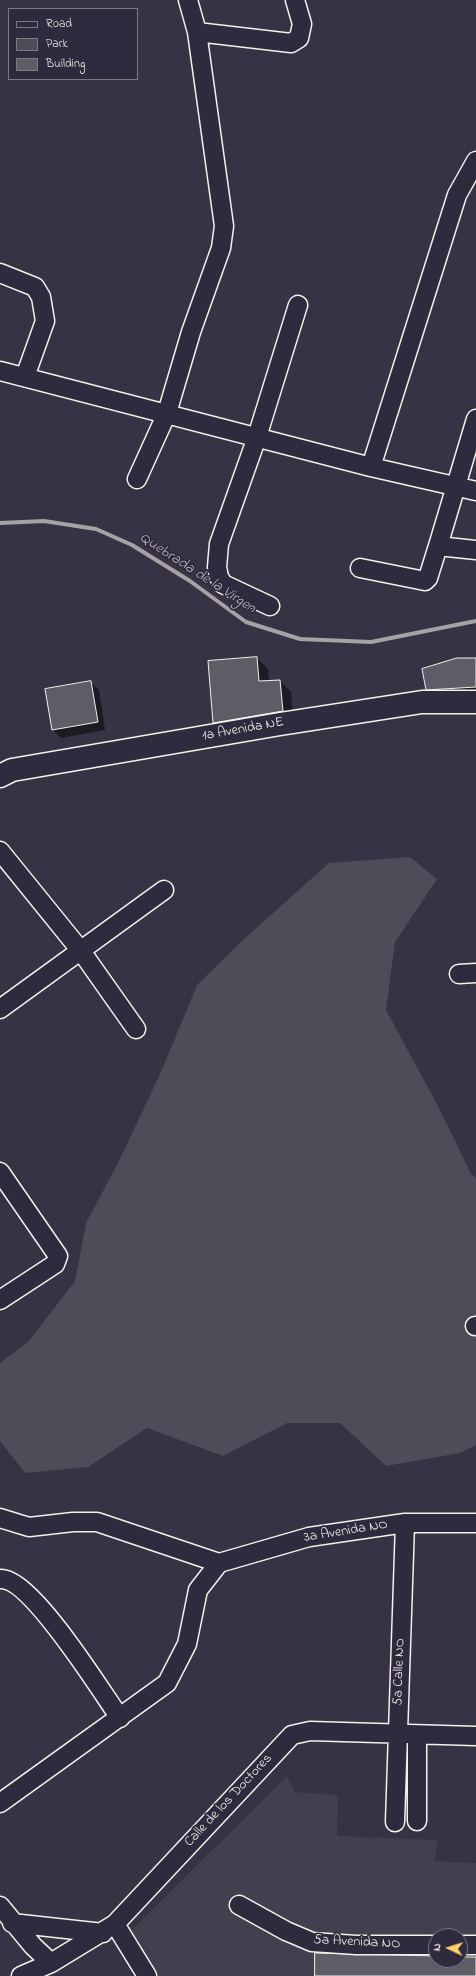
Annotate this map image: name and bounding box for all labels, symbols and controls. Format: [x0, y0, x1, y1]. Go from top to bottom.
legend [8, 8, 138, 80]
text: Road [46, 15, 72, 33]
text: Park [46, 35, 68, 53]
text: Building [46, 55, 85, 73]
water label: Quebrada de la Virgen [135, 530, 259, 618]
street label: 1a Avenida NE [201, 715, 285, 745]
street label: 3a Avenida NO [303, 1517, 389, 1547]
street label: 5a Calle NO [390, 1638, 410, 1706]
street label: Calle de los Doctores [182, 1751, 276, 1851]
north arrow [428, 1928, 468, 1968]
street label: 5a Avenida NO [313, 1932, 401, 1954]
text: N [429, 1943, 445, 1952]

